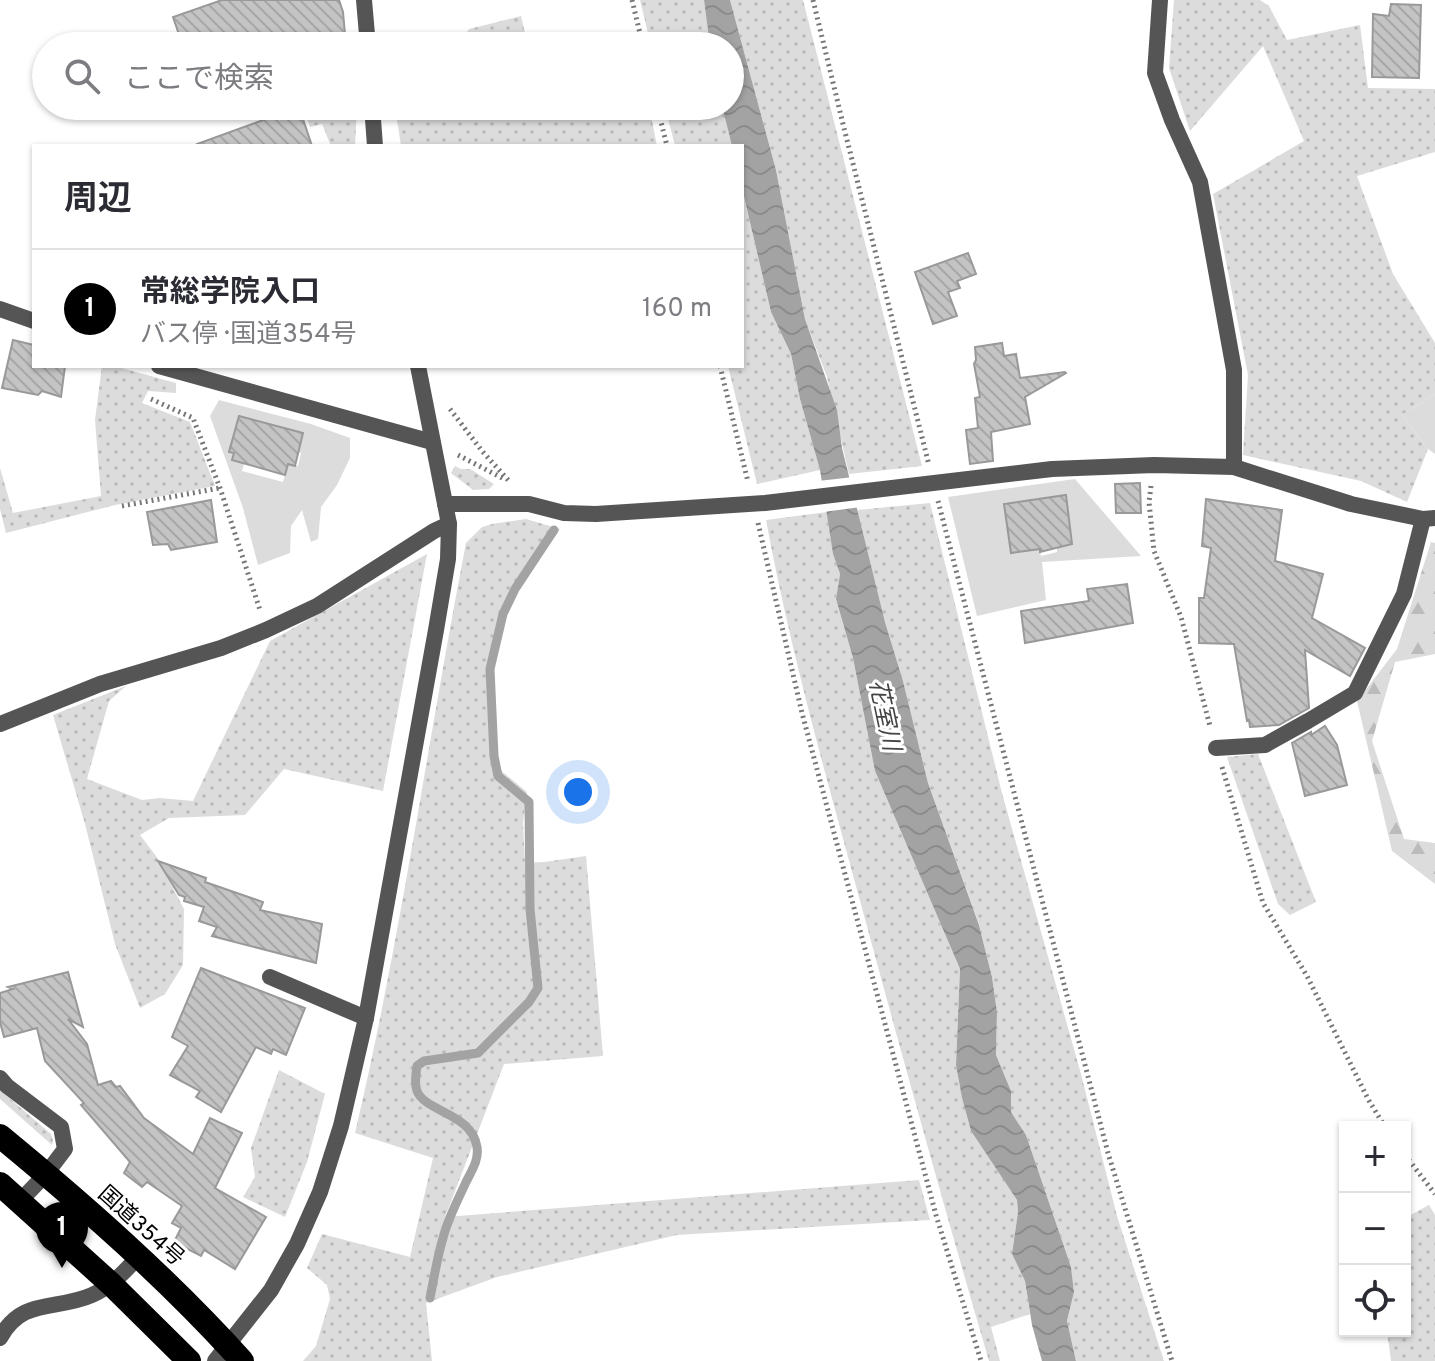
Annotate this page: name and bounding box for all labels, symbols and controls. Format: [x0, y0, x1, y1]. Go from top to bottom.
search box [32, 32, 744, 120]
icon: search [60, 54, 104, 98]
text: ここで検索 [124, 62, 274, 99]
text: 周辺 [64, 179, 132, 222]
text: 常総学院入口 [140, 275, 320, 312]
text: 1 [85, 293, 95, 326]
text: 160 m [642, 293, 712, 326]
text: バス停 · 国道354号 [140, 319, 357, 352]
water label: 花室川 [861, 677, 906, 757]
your location [558, 772, 598, 812]
map controls [1339, 1121, 1411, 1337]
button: + [1339, 1121, 1411, 1193]
street label: 国道354号 [92, 1181, 189, 1273]
button: − [1339, 1193, 1411, 1265]
pin: 1 [36, 1202, 88, 1268]
button: locate [1339, 1265, 1411, 1337]

